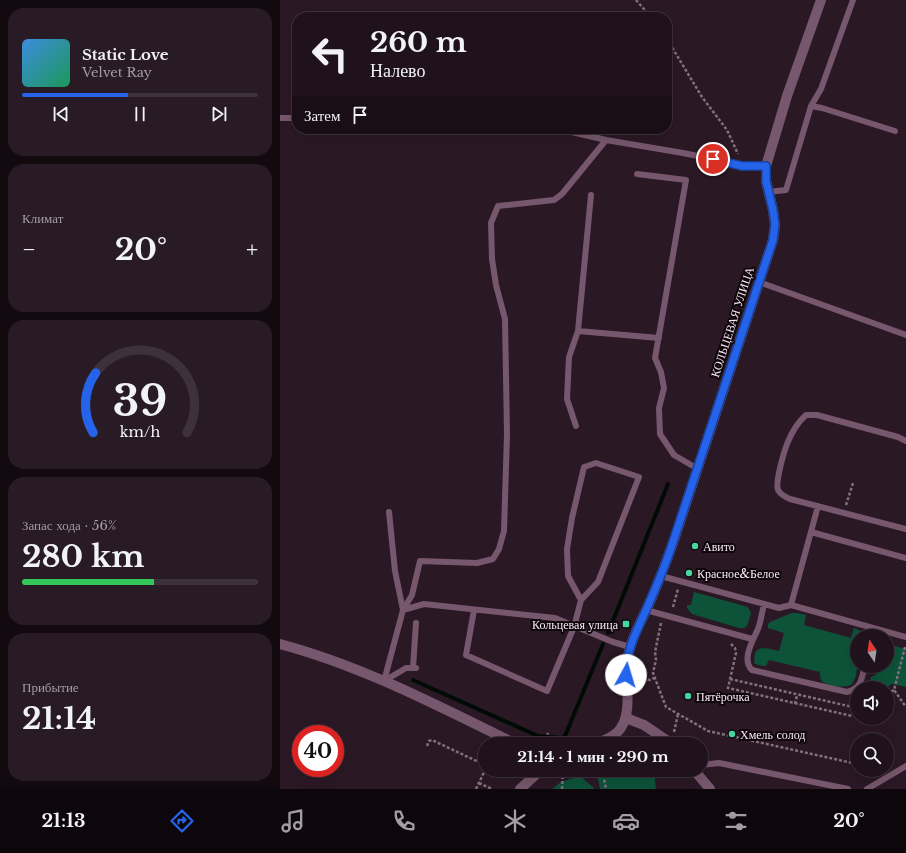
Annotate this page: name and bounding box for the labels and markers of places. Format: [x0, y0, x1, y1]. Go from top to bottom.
pin [696, 142, 730, 176]
place label: Авито [703, 539, 735, 554]
marker: Авито [690, 541, 700, 551]
place label: Красное&Белое [697, 566, 780, 581]
marker: Красное&Белое [684, 568, 694, 578]
place label: Кольцевая улица [532, 617, 619, 632]
marker: Кольцевая улица [621, 619, 631, 629]
place label: Пятёрочка [696, 689, 750, 704]
marker: Пятёрочка [683, 691, 693, 701]
place label: Хмель солод [740, 727, 805, 742]
marker: Хмель солод [727, 729, 737, 739]

